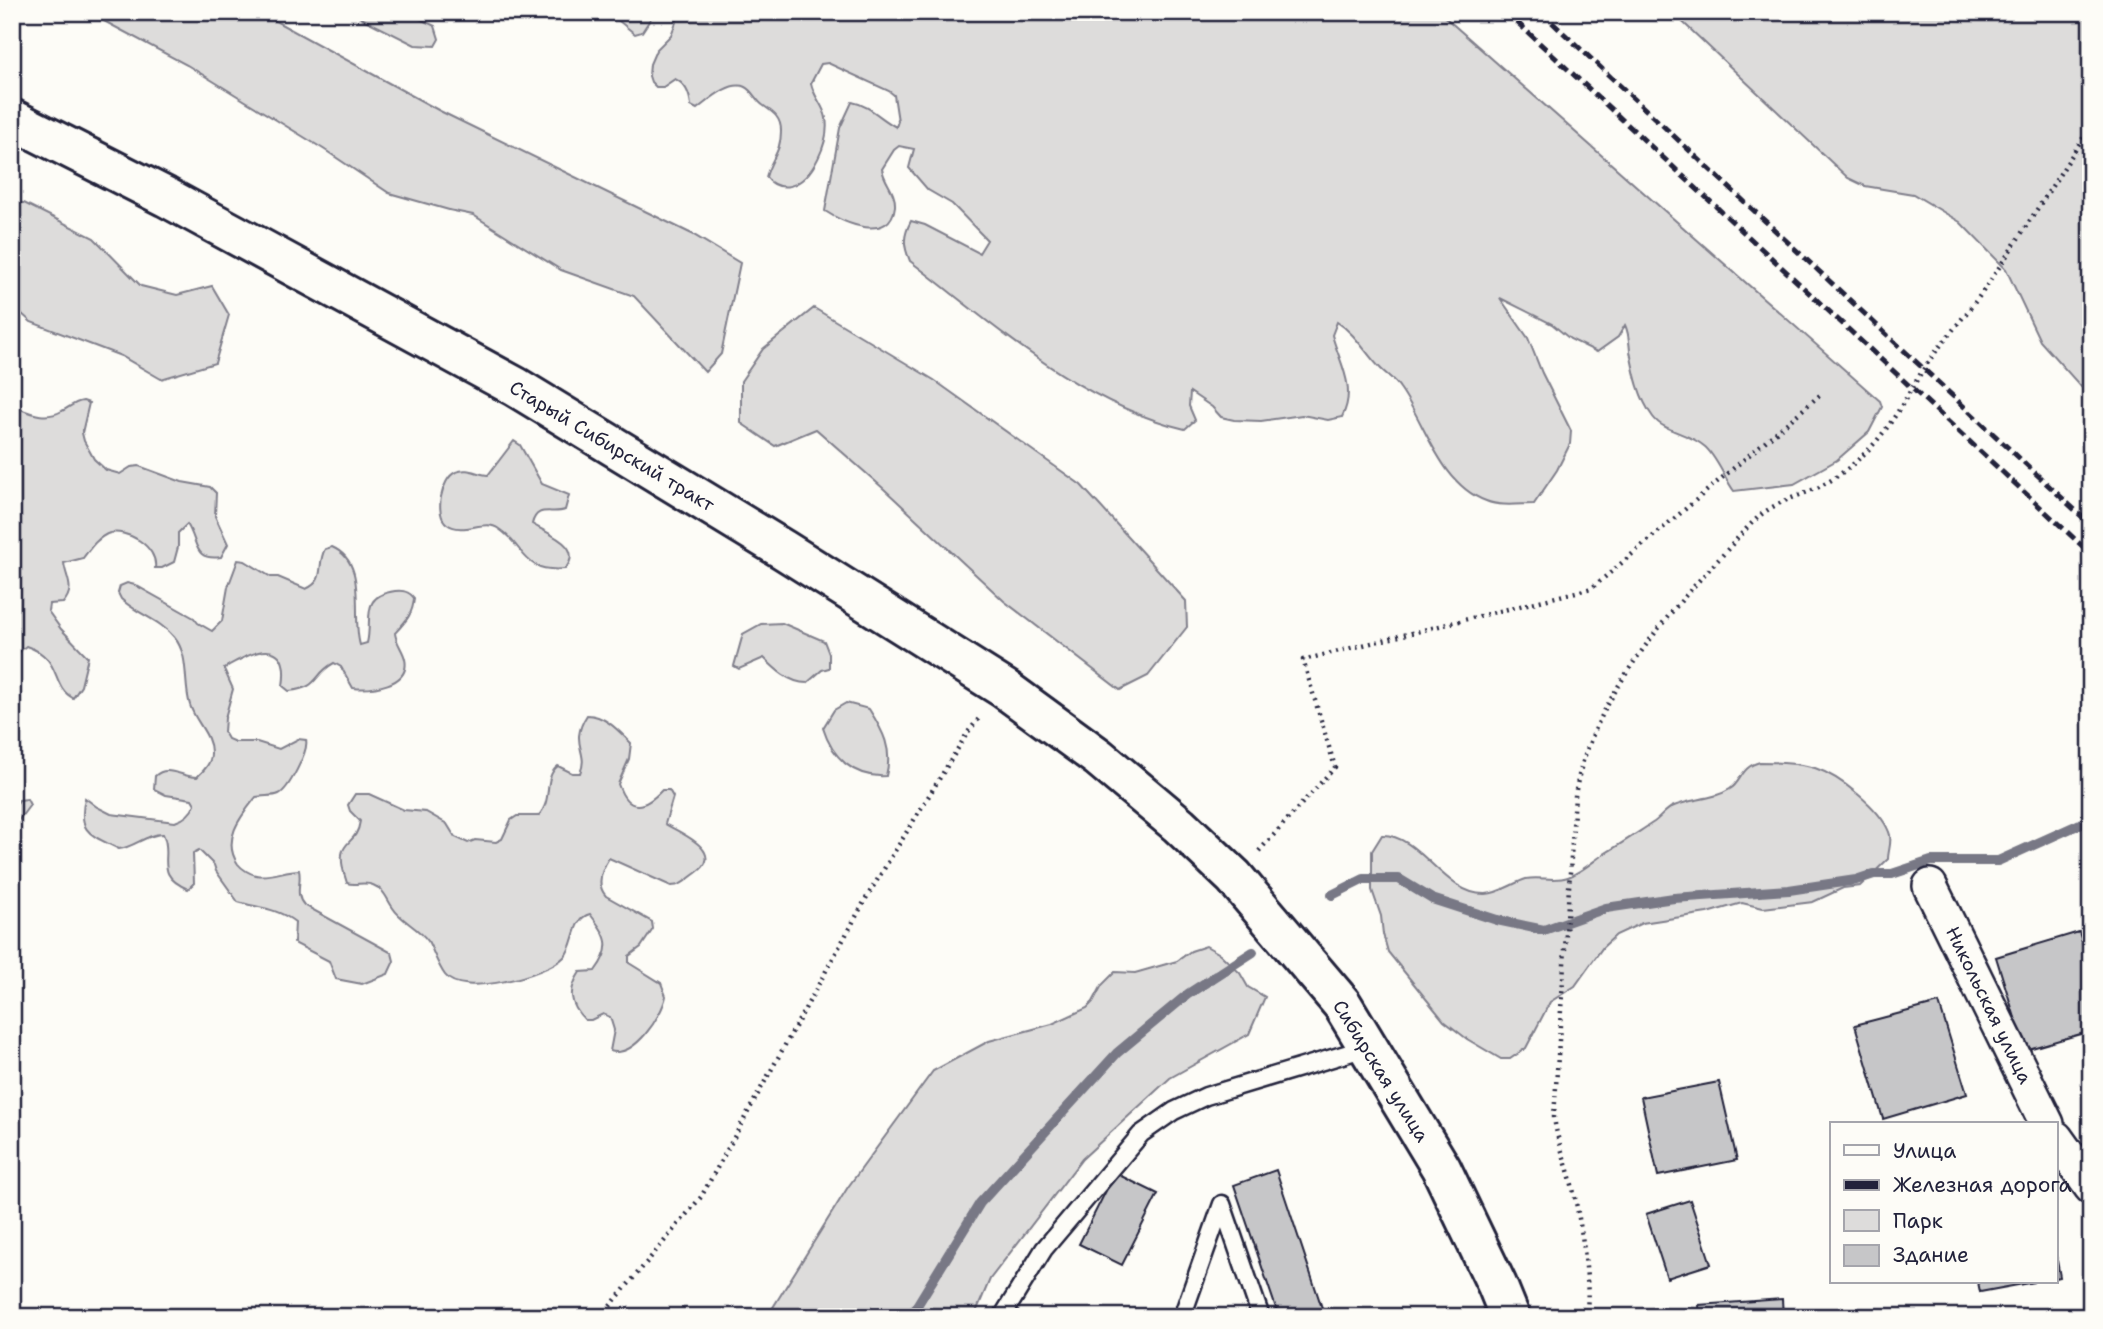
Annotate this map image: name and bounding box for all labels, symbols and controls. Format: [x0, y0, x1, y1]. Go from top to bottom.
street label: Старый Сибирский тракт [505, 375, 719, 517]
street label: Никольская улица [1940, 922, 2038, 1088]
street label: Сибирская улица [1327, 995, 1435, 1147]
legend [1830, 1122, 2058, 1284]
text: Улица [1893, 1137, 1956, 1165]
text: Железная дорога [1893, 1171, 2072, 1199]
text: Парк [1893, 1207, 1943, 1235]
text: Здание [1893, 1241, 1969, 1269]

